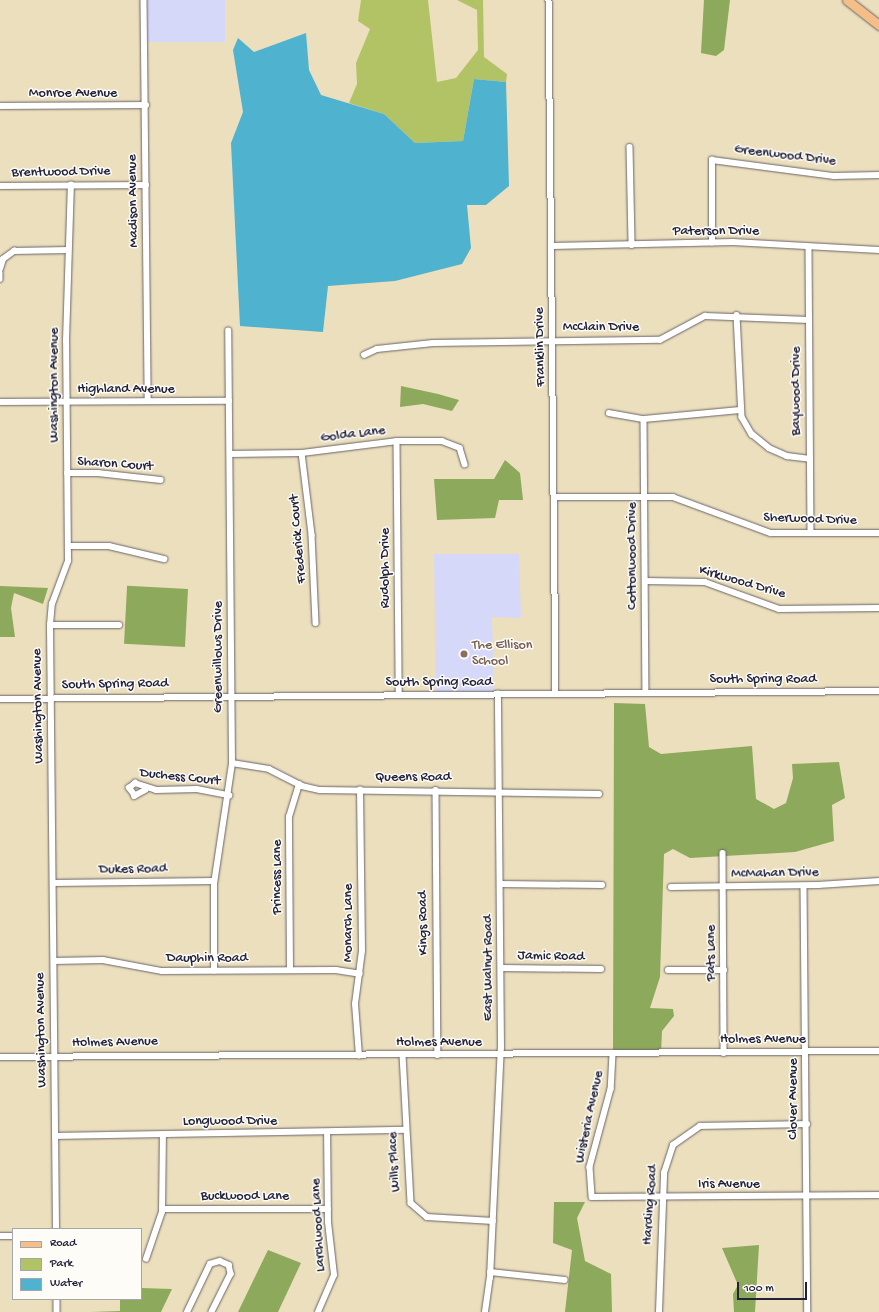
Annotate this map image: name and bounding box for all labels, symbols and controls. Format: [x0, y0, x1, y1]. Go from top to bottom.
street label: Monroe Avenue [29, 86, 117, 102]
street label: Greenwood Drive [733, 141, 837, 171]
street label: Madison Avenue [125, 154, 143, 248]
street label: Brentwood Drive [11, 164, 111, 182]
street label: Paterson Drive [673, 224, 759, 240]
street label: Franklin Drive [532, 307, 550, 387]
street label: McClain Drive [563, 320, 639, 336]
street label: Washington Avenue [47, 327, 63, 443]
street label: Baywood Drive [789, 346, 805, 436]
street label: Highland Avenue [77, 382, 175, 398]
street label: Golda Lane [320, 423, 386, 447]
street label: Sharon Court [76, 454, 154, 476]
street label: Frederick Court [287, 494, 311, 584]
street label: Cottonwood Drive [625, 502, 641, 610]
street label: Sherwood Drive [763, 510, 857, 530]
street label: Rudolph Drive [378, 528, 394, 608]
street label: Kirkwood Drive [697, 563, 787, 603]
street label: Greenwillows Drive [211, 601, 227, 713]
place label: The Ellison School [472, 638, 532, 670]
street label: Washington Avenue [30, 648, 48, 764]
marker: The Ellison School [459, 649, 469, 659]
street label: South Spring Road [710, 672, 816, 688]
street label: South Spring Road [386, 675, 492, 691]
street label: South Spring Road [61, 676, 169, 694]
street label: Duchess Court [139, 765, 221, 791]
street label: Queens Road [375, 770, 451, 786]
street label: Princess Lane [270, 840, 286, 914]
street label: Dukes Road [99, 861, 167, 879]
street label: McMahan Drive [731, 865, 819, 883]
street label: Monarch Lane [341, 884, 357, 962]
street label: Kings Road [415, 891, 433, 955]
street label: East Walnut Road [481, 915, 497, 1021]
street label: Pats Lane [704, 925, 720, 981]
street label: Jamic Road [517, 948, 585, 966]
street label: Dauphin Road [166, 951, 248, 967]
street label: Washington Avenue [33, 972, 51, 1088]
street label: Holmes Avenue [720, 1032, 806, 1048]
street label: Holmes Avenue [72, 1034, 158, 1052]
street label: Holmes Avenue [396, 1035, 482, 1051]
street label: Clover Avenue [786, 1058, 802, 1140]
street label: Wisteria Avenue [572, 1069, 608, 1165]
street label: Longwood Drive [183, 1114, 277, 1130]
street label: Wills Place [385, 1132, 405, 1192]
street label: Harding Road [640, 1164, 662, 1246]
street label: Iris Avenue [698, 1177, 760, 1193]
street label: Larchwood Lane [308, 1178, 330, 1272]
street label: Buckwood Lane [201, 1189, 289, 1205]
legend [12, 1228, 142, 1300]
text: Road [50, 1237, 76, 1251]
text: Park [50, 1257, 73, 1271]
scale bar [739, 1274, 809, 1300]
text: Water [50, 1277, 82, 1291]
text: 100 m [744, 1282, 774, 1296]

